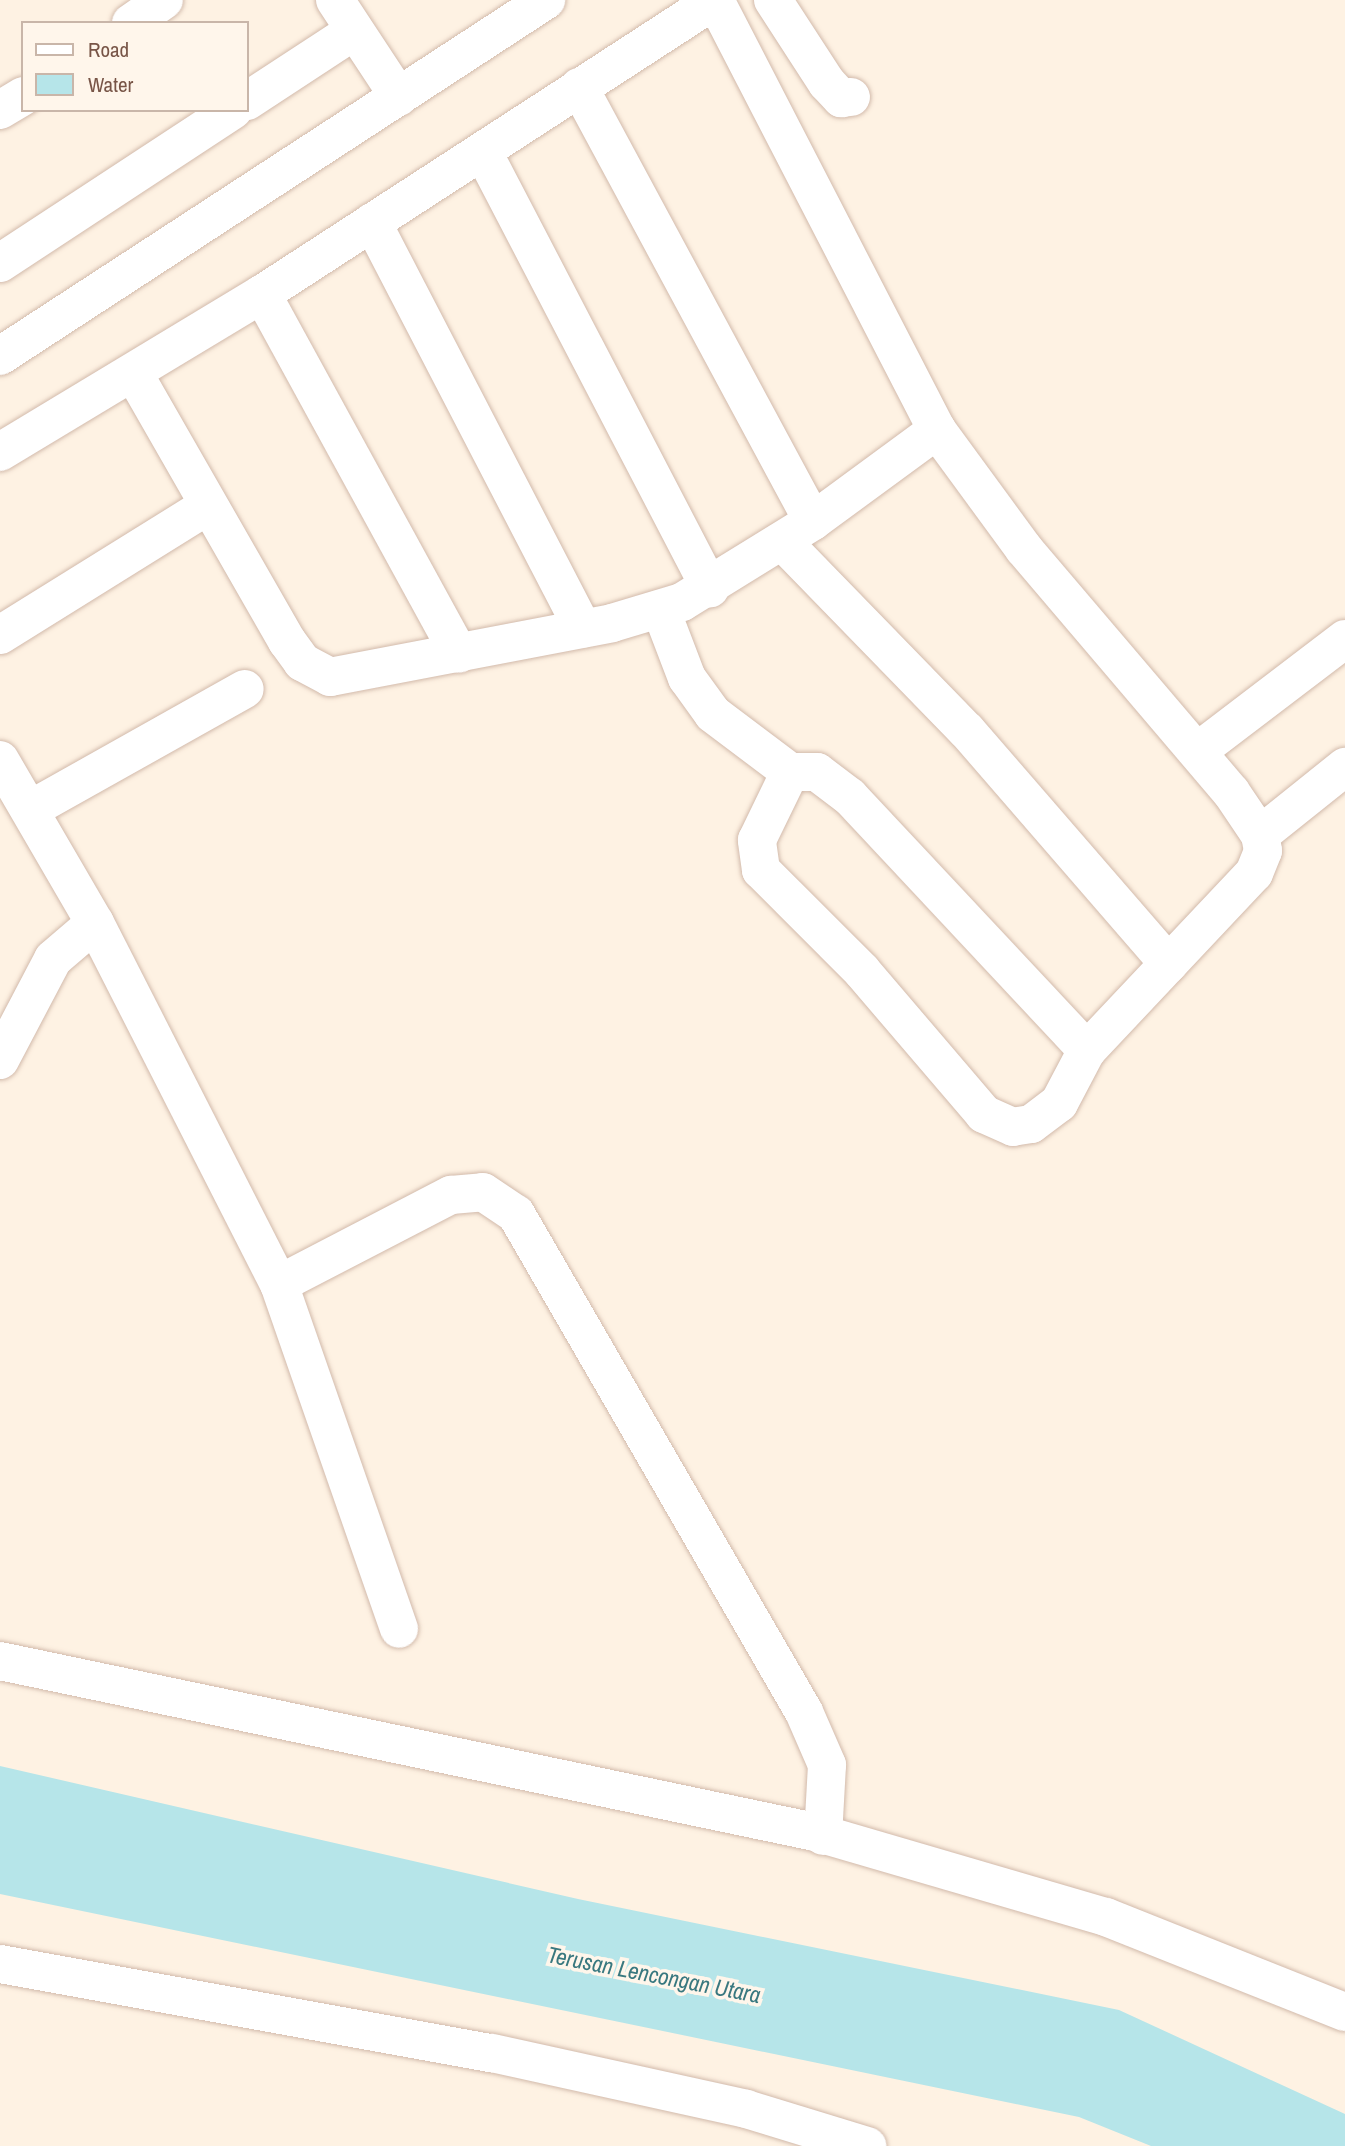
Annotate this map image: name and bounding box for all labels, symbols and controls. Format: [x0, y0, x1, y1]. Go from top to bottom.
legend [21, 21, 248, 112]
text: Road [88, 35, 129, 64]
text: Water [88, 70, 133, 99]
water label: Terusan Lencongan Utara [545, 1941, 763, 2009]

